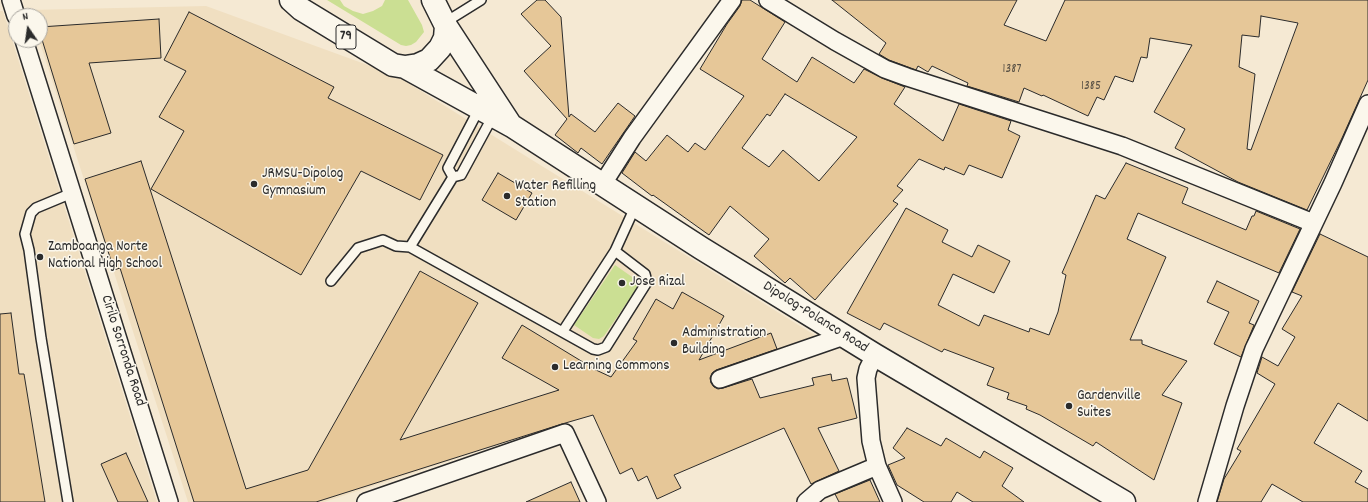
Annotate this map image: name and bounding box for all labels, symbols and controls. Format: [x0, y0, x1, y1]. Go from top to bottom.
north arrow [8, 8, 48, 48]
text: N [21, 9, 30, 26]
road number: 79 [336, 25, 356, 49]
house number: 1387 [1003, 62, 1021, 78]
house number: 1385 [1081, 79, 1101, 95]
place label: JRMSU-Dipolog Gymnasium [262, 166, 343, 201]
place label: Water Refilling Station [515, 178, 596, 213]
marker: JRMSU-Dipolog Gymnasium [249, 179, 259, 189]
marker: Water Refilling Station [502, 191, 512, 201]
place label: Zamboanga Norte National High School [48, 239, 162, 274]
marker: Zamboanga Norte National High School [35, 252, 45, 262]
place label: Jose Rizal [630, 274, 685, 292]
marker: Jose Rizal [617, 278, 627, 288]
street label: Dipolog-Polanco Road [759, 278, 871, 358]
street label: Cirilo Sorronda Road [96, 293, 148, 409]
place label: Administration Building [682, 325, 766, 360]
marker: Administration Building [669, 338, 679, 348]
place label: Learning Commons [563, 358, 670, 376]
marker: Learning Commons [550, 362, 560, 372]
place label: Gardenville Suites [1077, 388, 1140, 423]
marker: Gardenville Suites [1064, 401, 1074, 411]

